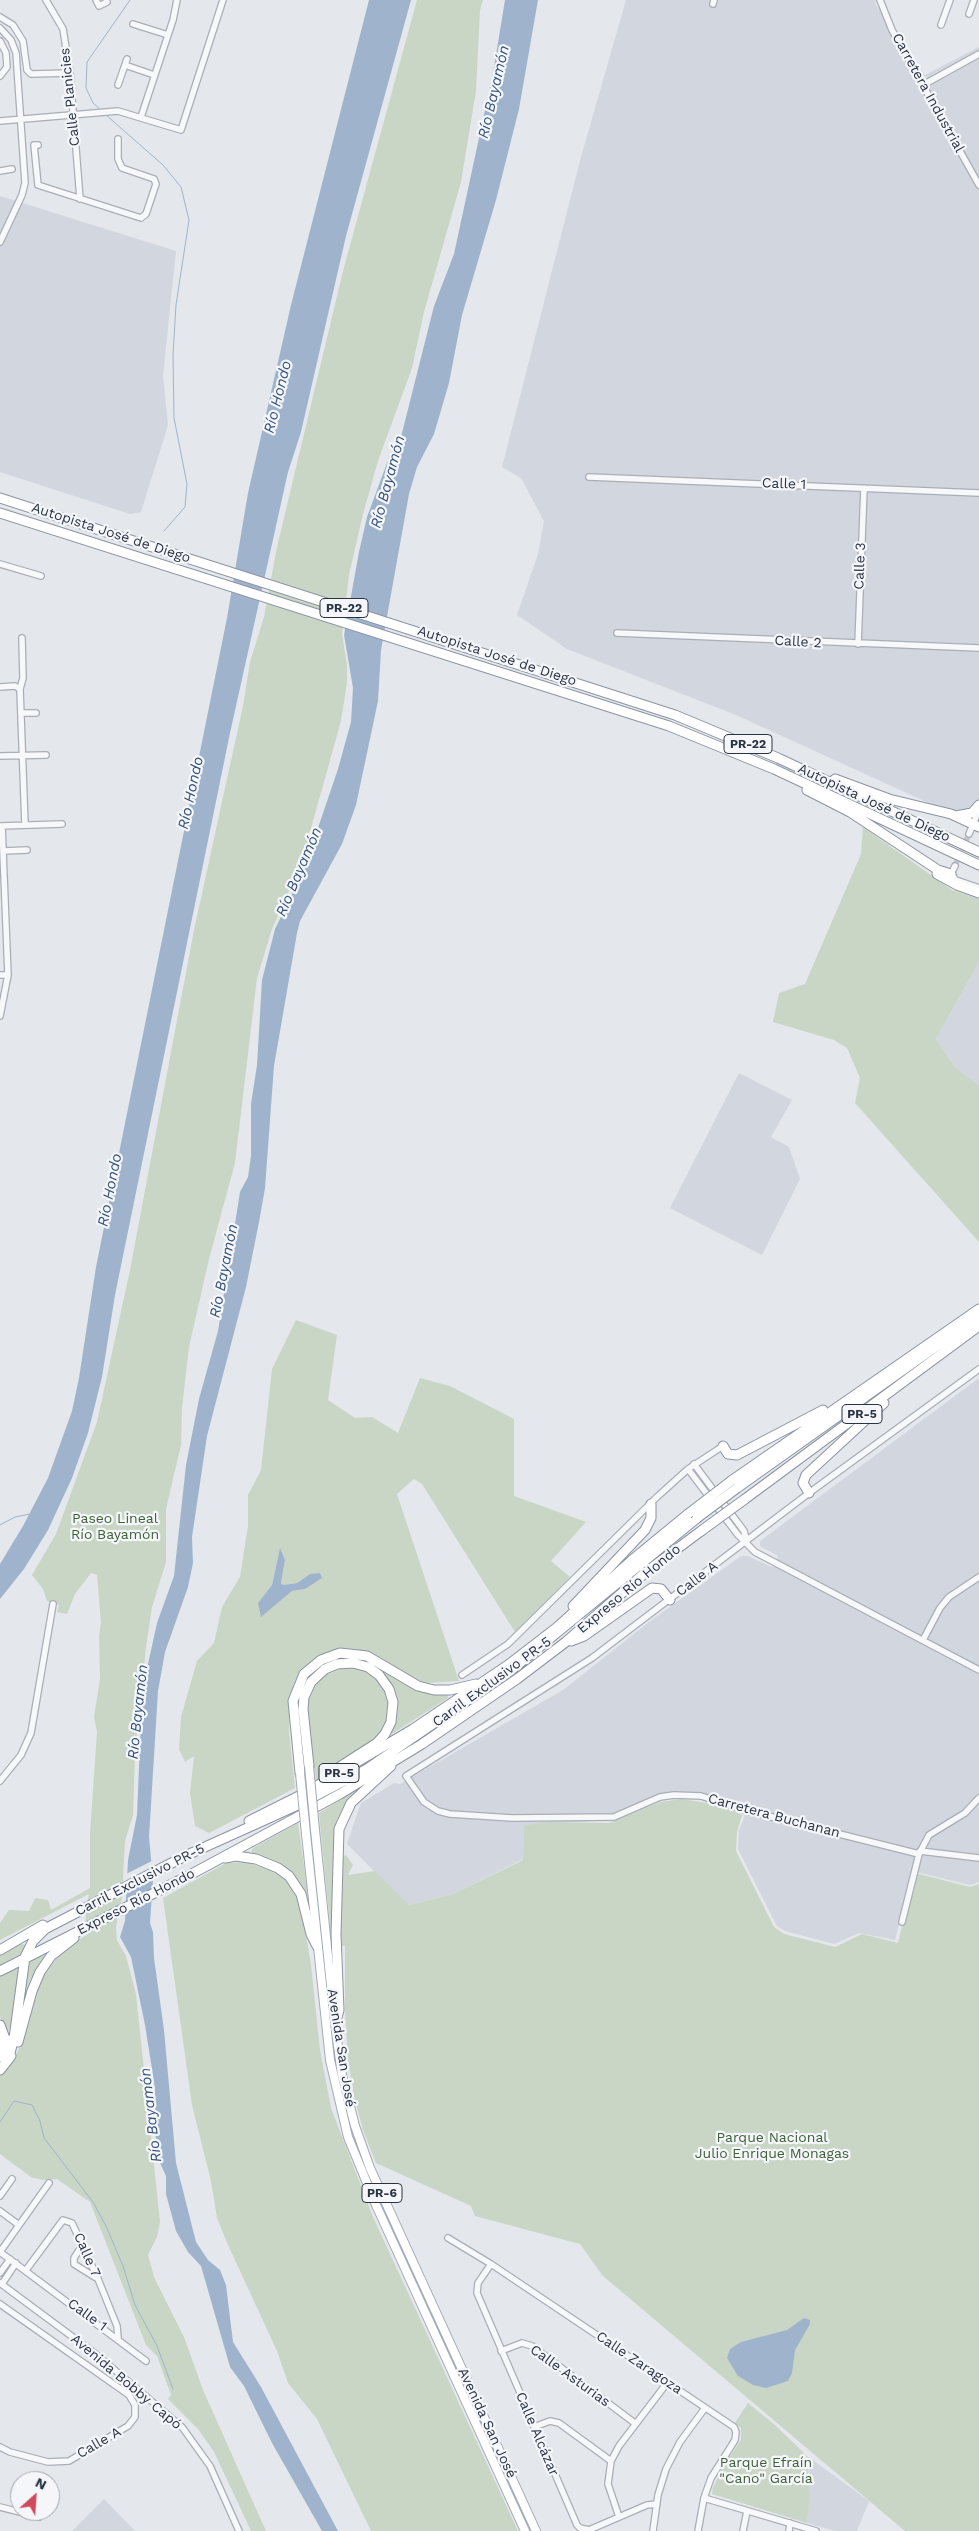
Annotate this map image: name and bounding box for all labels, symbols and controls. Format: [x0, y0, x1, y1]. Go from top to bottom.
street label: Carretera Industrial [888, 30, 968, 156]
water label: Río Bayamón [475, 44, 513, 140]
street label: Calle Planicies [56, 47, 84, 147]
water label: Río Hondo [260, 359, 296, 435]
water label: Río Bayamón [367, 434, 409, 530]
street label: Calle 1 [762, 475, 806, 493]
street label: Autopista José de Diego [29, 499, 193, 567]
street label: Calle 3 [851, 542, 869, 590]
road number: PR-22 [320, 598, 368, 618]
street label: Autopista José de Diego [415, 622, 579, 690]
street label: Calle 2 [774, 632, 822, 652]
road number: PR-22 [724, 734, 772, 754]
water label: Río Hondo [175, 755, 207, 831]
street label: Autopista José de Diego [795, 760, 953, 846]
water label: Río Bayamón [272, 825, 326, 919]
water label: Río Hondo [94, 1152, 126, 1228]
water label: Río Bayamón [206, 1223, 242, 1319]
road number: PR-5 [842, 1405, 882, 1424]
park label: Paseo Lineal Río Bayamón [71, 1511, 159, 1544]
street label: Expreso Río Hondo [574, 1541, 684, 1637]
street label: Calle A [673, 1558, 721, 1600]
street label: Carril Exclusivo PR-5 [429, 1633, 555, 1731]
water label: Río Bayamón [124, 1664, 152, 1760]
road number: PR-5 [319, 1764, 359, 1782]
street label: Carretera Buchanan [706, 1790, 842, 1842]
street label: Carril Exclusivo PR-5 [73, 1840, 207, 1920]
street label: Expreso Río Hondo [74, 1865, 198, 1939]
street label: Avenida San José [323, 1987, 359, 2109]
water label: Río Bayamón [136, 2067, 166, 2163]
park label: Parque Nacional Julio Enrique Monagas [695, 2130, 849, 2162]
road number: PR-6 [362, 2184, 402, 2202]
street label: Calle 7 [70, 2230, 104, 2280]
street label: Calle 1 [64, 2295, 110, 2335]
street label: Calle Zaragoza [593, 2328, 685, 2398]
street label: Avenida Bobby Capó [67, 2331, 185, 2433]
street label: Calle Asturias [527, 2341, 613, 2411]
street label: Avenida San José [454, 2365, 520, 2481]
street label: Calle Alcázar [512, 2390, 562, 2478]
street label: Calle A [74, 2424, 124, 2462]
park label: Parque Efraín "Cano" García [719, 2455, 813, 2488]
north arrow [10, 2471, 60, 2521]
text: N [33, 2474, 49, 2493]

